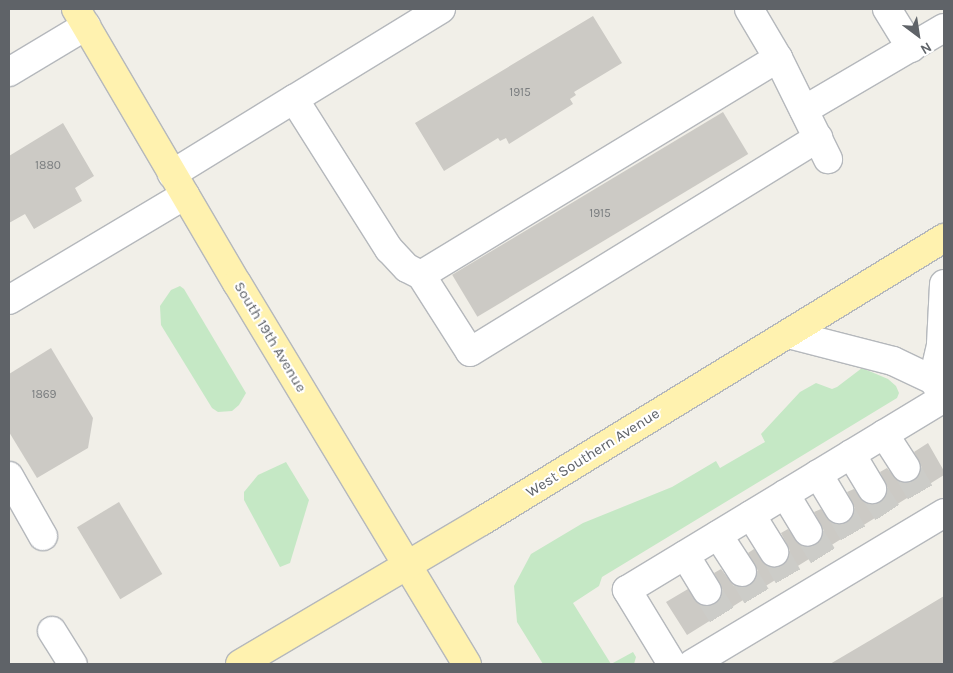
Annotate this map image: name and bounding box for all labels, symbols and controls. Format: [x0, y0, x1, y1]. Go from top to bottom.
north arrow [893, 10, 943, 60]
text: N [917, 38, 935, 58]
house number: 1915 [509, 86, 531, 100]
house number: 1880 [35, 159, 61, 173]
house number: 1915 [589, 207, 611, 221]
street label: South 19th Avenue [230, 278, 310, 396]
house number: 1869 [31, 388, 57, 402]
street label: West Southern Avenue [523, 405, 663, 501]

